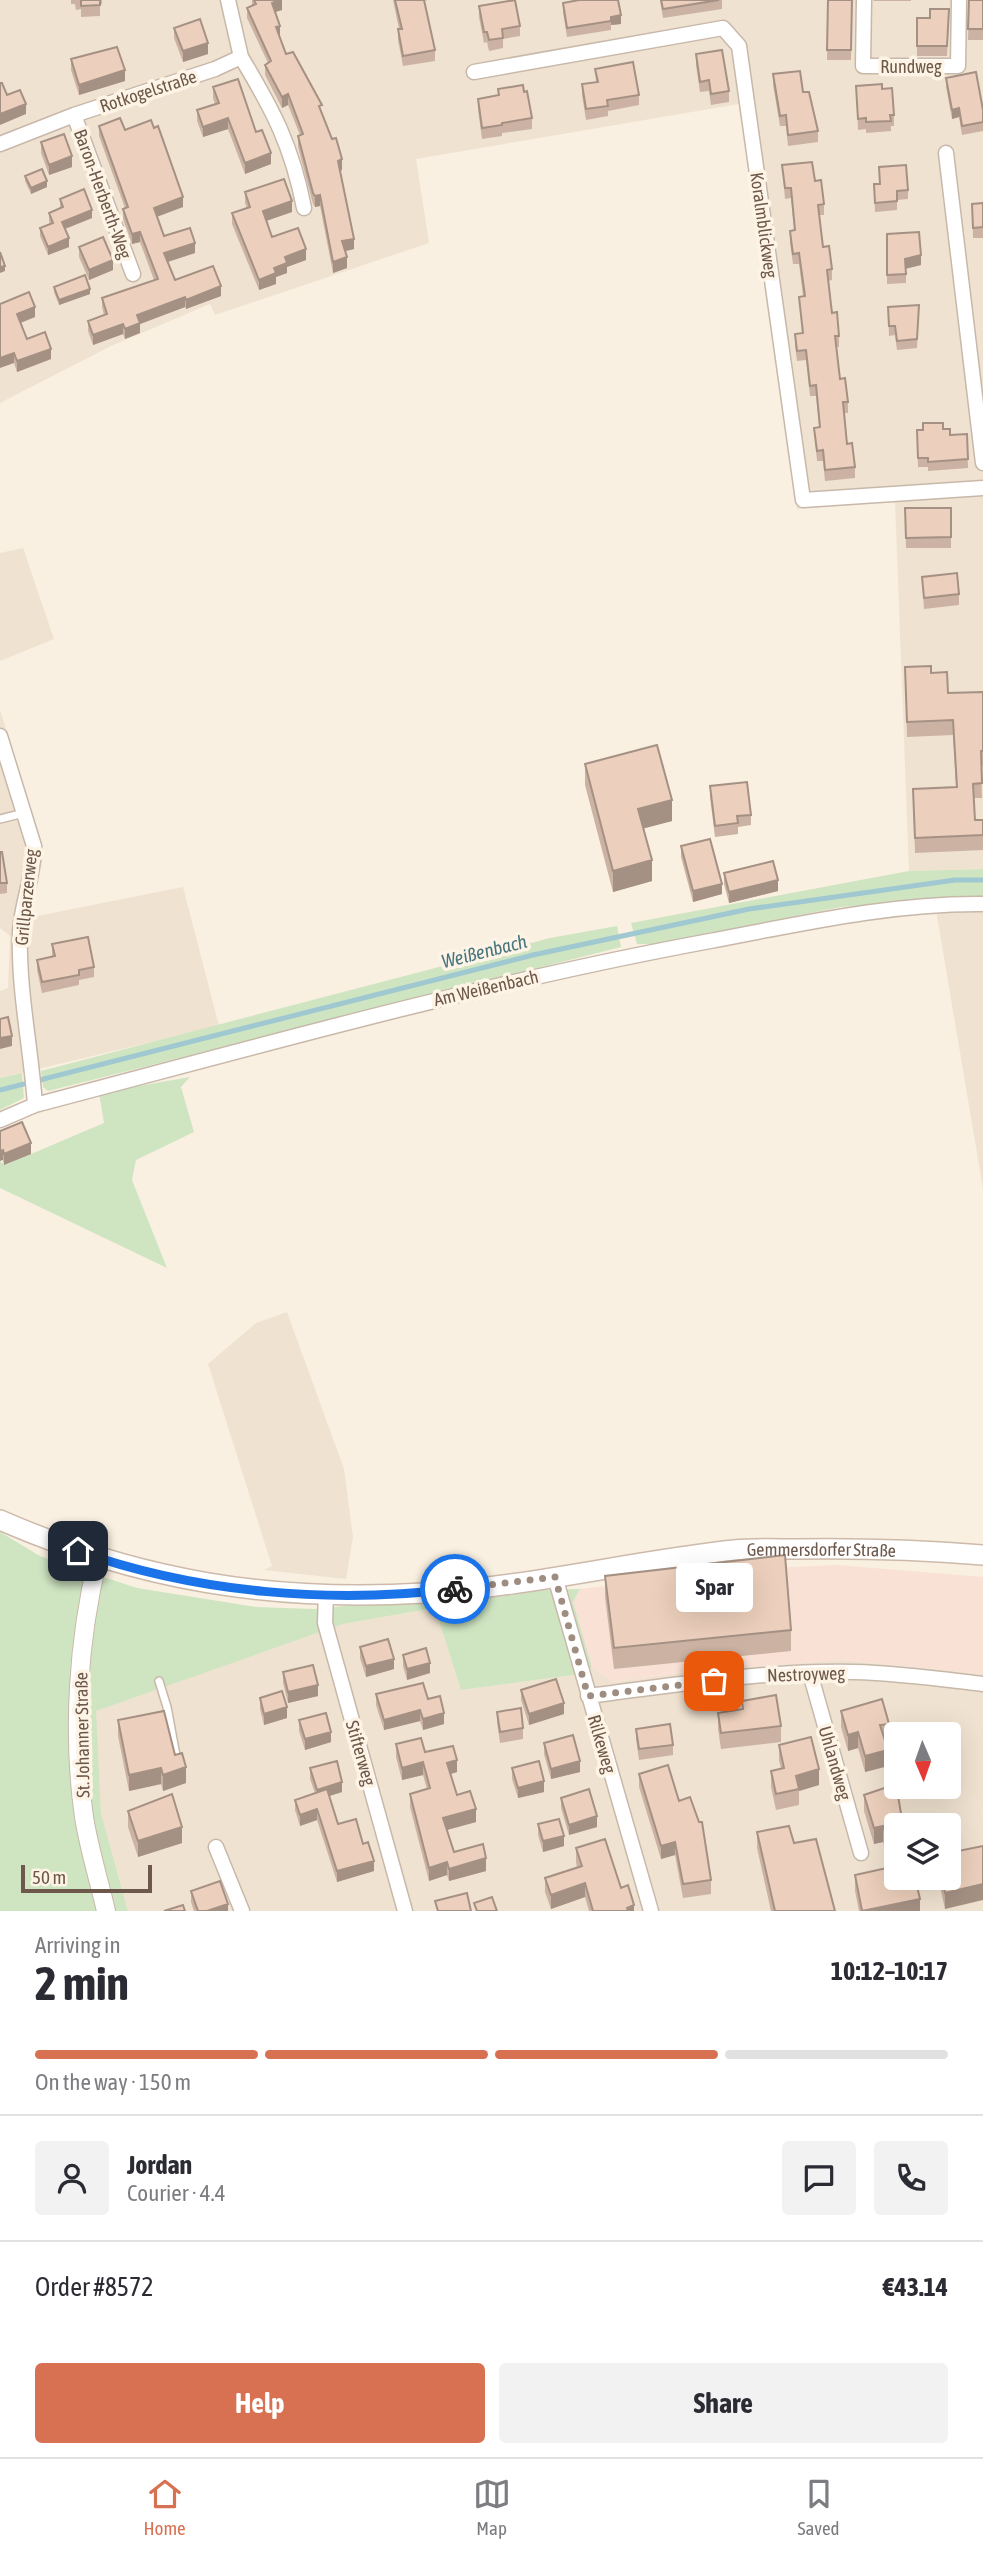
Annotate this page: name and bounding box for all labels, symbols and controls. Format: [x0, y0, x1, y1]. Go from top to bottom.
street label: Rundweg [880, 56, 942, 77]
street label: Rotkogelstraße [97, 65, 199, 117]
street label: Baron-Herberth-Weg [70, 126, 136, 262]
street label: Koralmblickweg [746, 171, 782, 279]
street label: Grillparzerweg [10, 847, 42, 946]
water label: Weißenbach [439, 930, 529, 972]
street label: Am Weißenbach [432, 966, 540, 1010]
pin [48, 1521, 108, 1581]
icon: home [59, 1532, 97, 1570]
street label: Gemmersdorfer Straße [746, 1538, 896, 1560]
courier [420, 1554, 490, 1624]
callout: Spar [676, 1562, 752, 1611]
icon: bike [436, 1570, 474, 1608]
text: Spar [695, 1574, 734, 1600]
pin [684, 1651, 744, 1711]
icon: bag [695, 1662, 733, 1700]
street label: Nestroyweg [767, 1662, 846, 1686]
street label: St. Johanner Straße [70, 1672, 94, 1798]
street label: Rilkeweg [584, 1712, 620, 1776]
street label: Stifterweg [342, 1718, 380, 1788]
north arrow [884, 1722, 961, 1799]
map controls [884, 1722, 961, 1890]
street label: Uhlandweg [814, 1723, 856, 1803]
button: layers [884, 1813, 961, 1890]
scale bar [21, 1862, 152, 1894]
text: 50 m [32, 1866, 66, 1888]
text: Arriving in [35, 1932, 121, 1958]
text: 10:12–10:17 [831, 1956, 948, 1986]
text: 2 min [35, 1957, 129, 2010]
text: On the way · 150 m [35, 2069, 191, 2095]
button: person [35, 2141, 109, 2215]
button: chat [782, 2141, 856, 2215]
button: phone [874, 2141, 948, 2215]
text: Jordan [127, 2150, 192, 2180]
text: Courier · 4.4 [127, 2180, 226, 2206]
text: Order #8572 [35, 2272, 154, 2302]
text: €43.14 [883, 2272, 948, 2302]
button: Help [35, 2363, 485, 2443]
button: Share [499, 2363, 948, 2443]
tab: Home [143, 2475, 186, 2539]
tab: Map [473, 2475, 511, 2539]
tab: Saved [798, 2475, 840, 2539]

